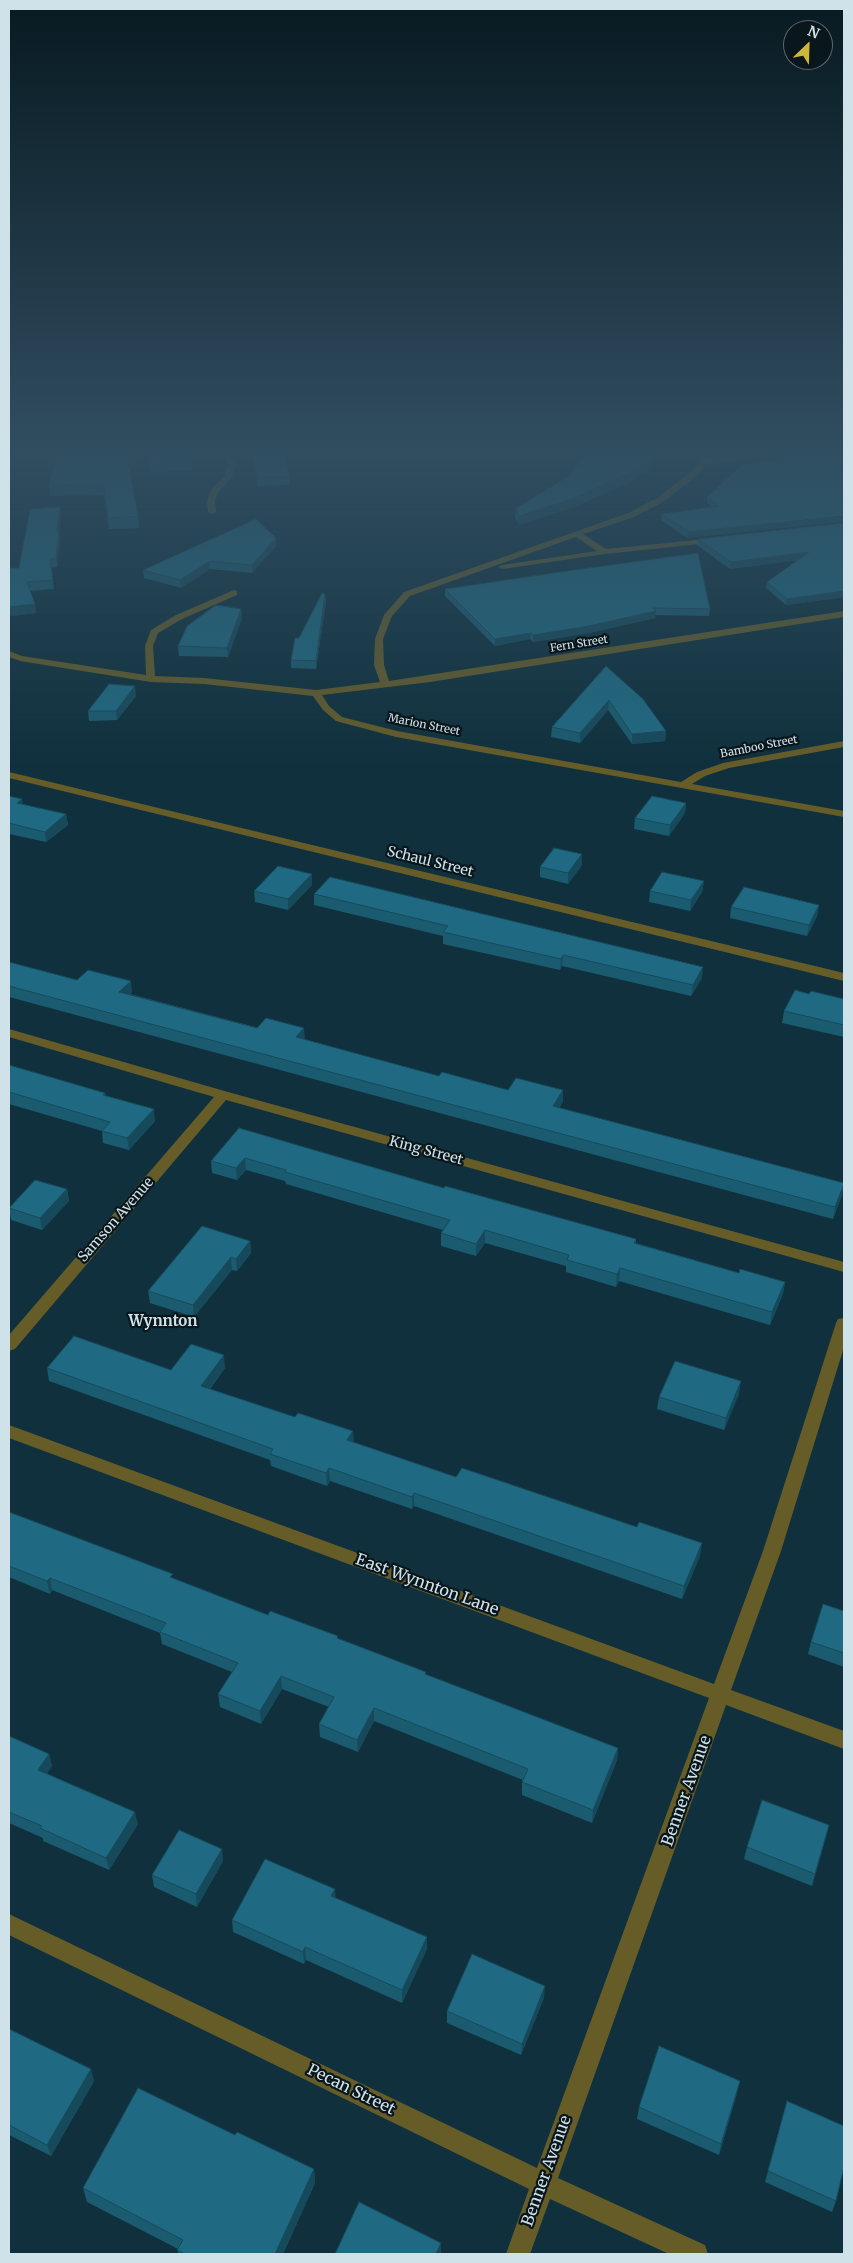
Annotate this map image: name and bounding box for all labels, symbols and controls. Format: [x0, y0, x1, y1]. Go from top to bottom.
north arrow [783, 20, 833, 70]
text: N [805, 22, 822, 43]
street label: Fern Street [549, 633, 609, 655]
street label: Marion Street [387, 712, 461, 738]
street label: Bamboo Street [719, 733, 799, 761]
street label: Schaul Street [385, 843, 475, 881]
street label: King Street [387, 1133, 465, 1169]
street label: Samson Avenue [75, 1174, 157, 1266]
district label: Wynnton [129, 1313, 197, 1331]
street label: East Wynnton Lane [353, 1550, 501, 1620]
street label: Benner Avenue [658, 1733, 716, 1849]
street label: Pecan Street [304, 2060, 398, 2120]
street label: Benner Avenue [518, 2113, 576, 2229]

